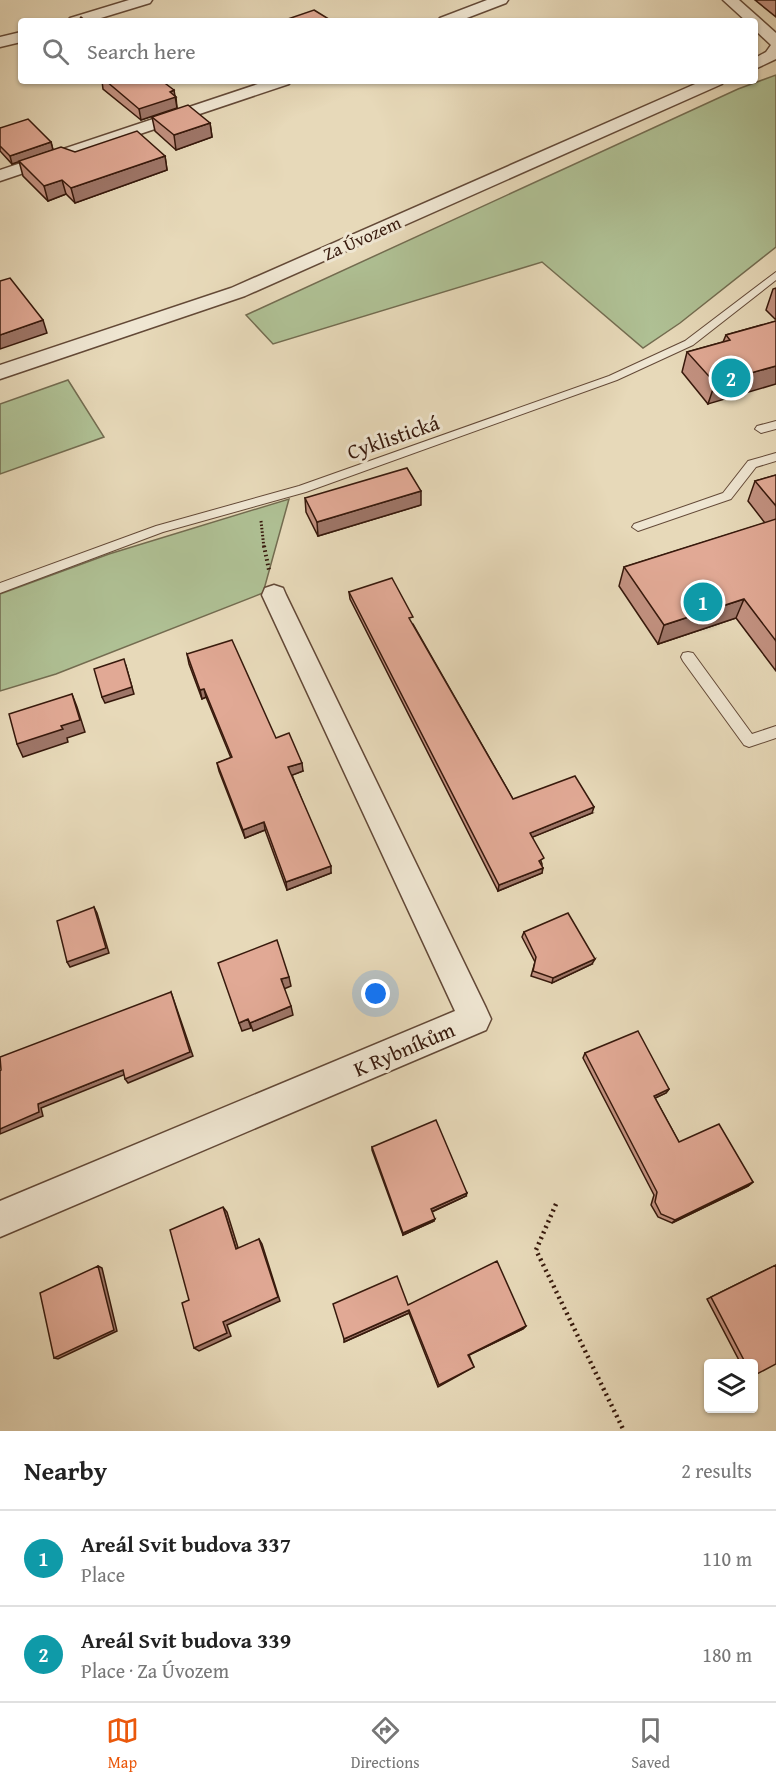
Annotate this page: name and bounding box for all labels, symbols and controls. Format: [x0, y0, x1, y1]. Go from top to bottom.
search box [18, 18, 758, 84]
icon: search [39, 35, 72, 68]
text: Search here [87, 35, 196, 67]
street label: Za Úvozem [319, 209, 406, 267]
pin: 2 [712, 356, 750, 400]
street label: Cyklistická [343, 407, 443, 467]
pin: 1 [684, 580, 722, 624]
your location [361, 979, 390, 1008]
street label: K Rybníkům [349, 1014, 459, 1084]
map controls [704, 1359, 758, 1413]
button: layers [704, 1359, 758, 1413]
text: Nearby [24, 1451, 107, 1490]
text: 2 results [681, 1456, 752, 1485]
text: Areál Svit budova 337 [81, 1528, 291, 1560]
text: 1 [38, 1544, 49, 1573]
text: 110 m [702, 1544, 752, 1573]
text: Place [81, 1560, 125, 1589]
text: Areál Svit budova 339 [81, 1624, 291, 1656]
text: 2 [38, 1640, 49, 1669]
text: 180 m [702, 1640, 752, 1669]
text: Place · Za Úvozem [81, 1656, 229, 1685]
tab: Map [106, 1714, 139, 1774]
tab: Directions [351, 1714, 420, 1774]
tab: Saved [631, 1714, 670, 1774]

